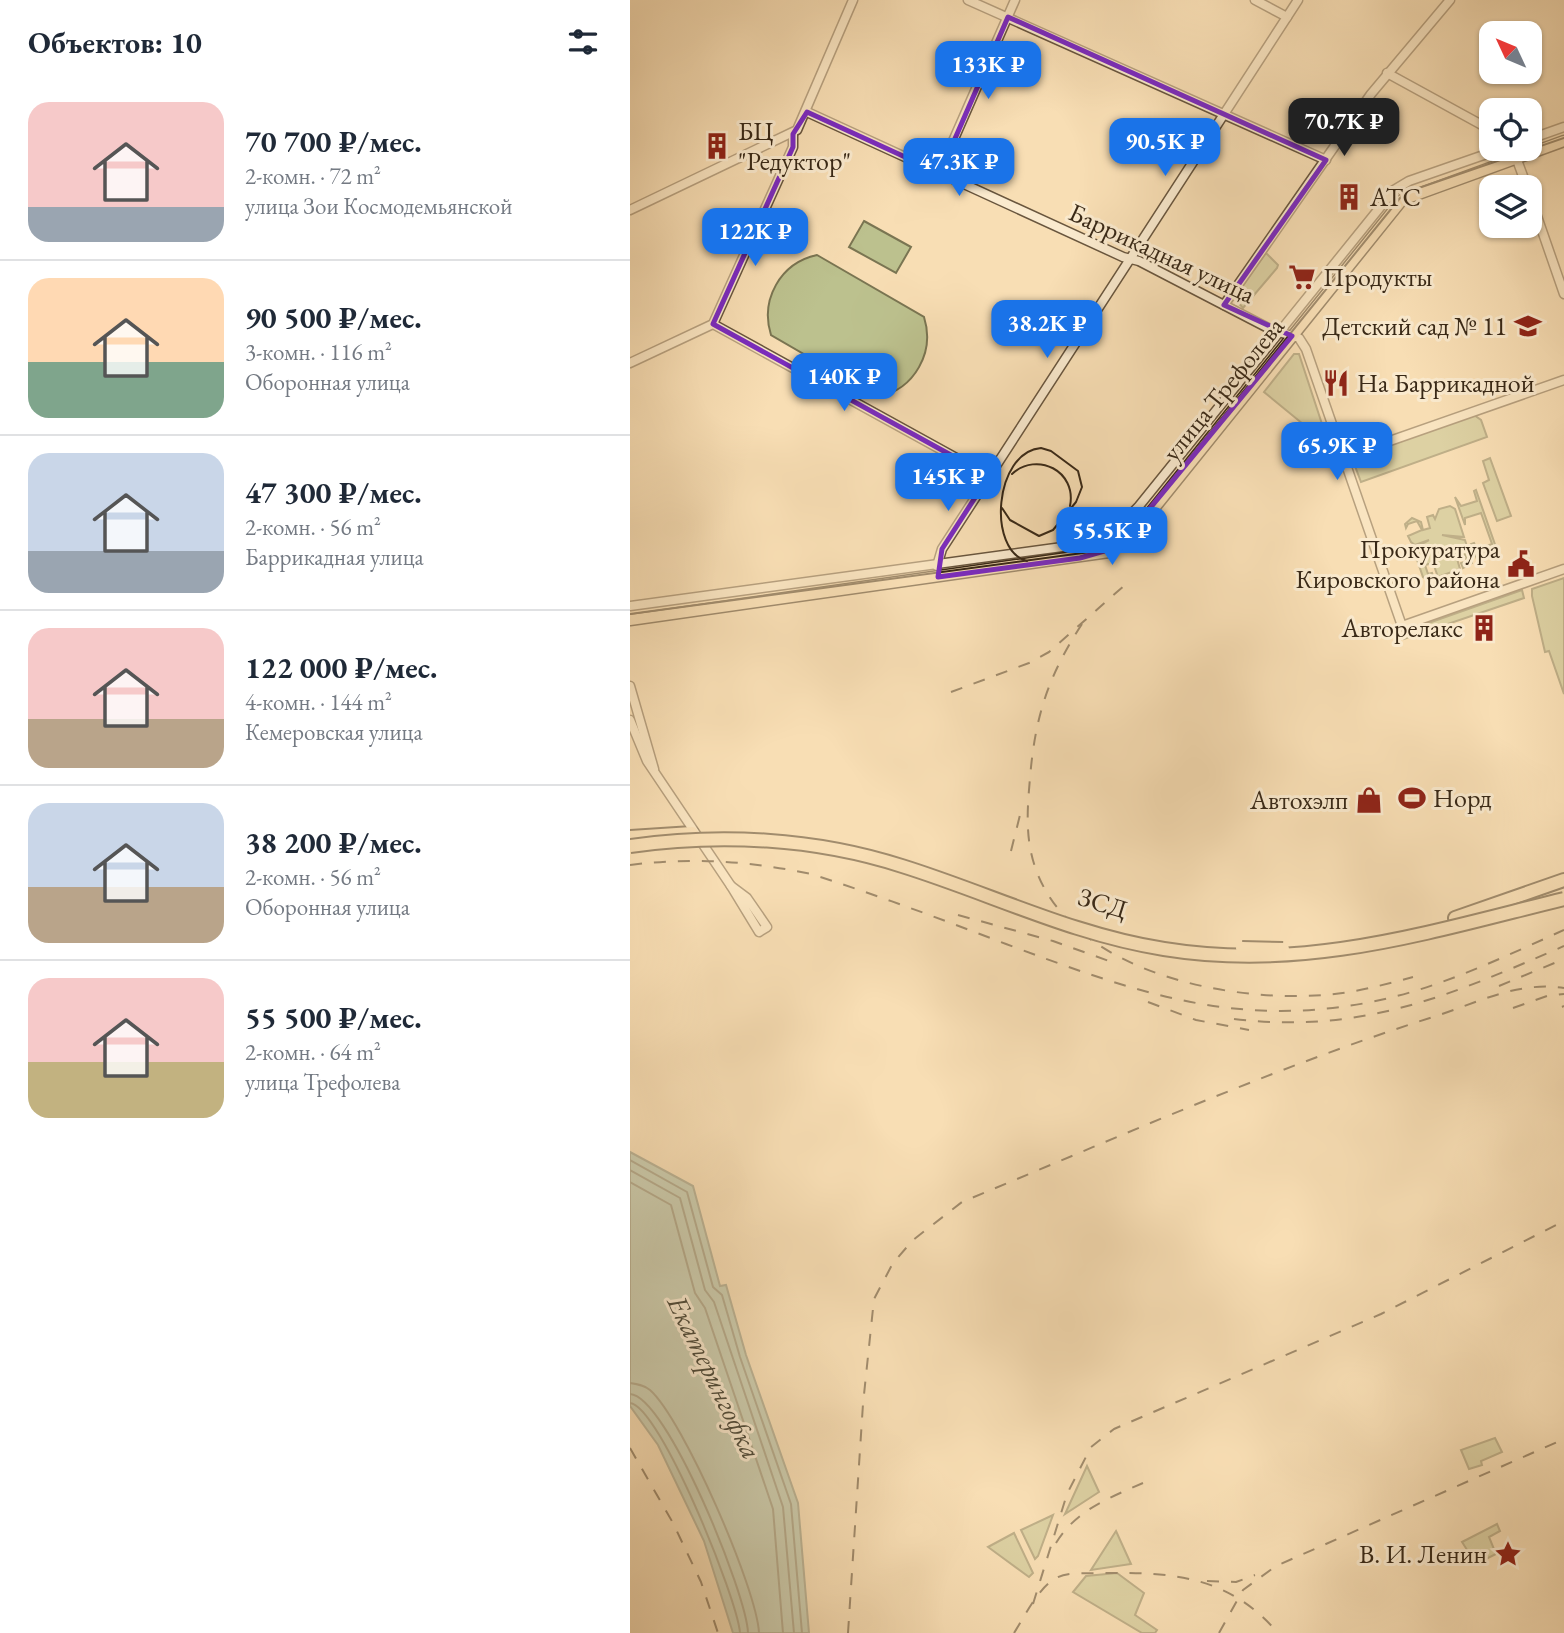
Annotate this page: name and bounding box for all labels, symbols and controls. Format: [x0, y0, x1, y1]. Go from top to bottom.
north arrow [1479, 21, 1542, 84]
map controls [1479, 21, 1542, 238]
text: Объектов: 10 [28, 23, 202, 62]
icon: filters [564, 23, 602, 61]
pin: 133K ₽ [931, 42, 1045, 101]
text: 133K ₽ [951, 49, 1025, 79]
button: locate [1479, 98, 1542, 161]
pin: 70.7K ₽ [1279, 99, 1409, 158]
text: 70.7K ₽ [1304, 106, 1384, 136]
place label: БЦ "Редуктор" [738, 114, 851, 178]
pin: 90.5K ₽ [1100, 118, 1230, 178]
text: 70 700 ₽/мес. [245, 122, 422, 161]
text: 90.5K ₽ [1125, 126, 1205, 156]
icon: home [84, 130, 168, 214]
building icon: БЦ "Редуктор" [702, 131, 732, 161]
pin: 47.3K ₽ [894, 138, 1024, 198]
text: 47.3K ₽ [919, 146, 999, 176]
text: 2-комн. · 72 m² [245, 161, 381, 191]
button: layers [1479, 175, 1542, 238]
place label: АТС [1369, 180, 1421, 214]
building icon: АТС [1334, 182, 1364, 212]
text: улица Зои Космодемьянской [245, 191, 512, 221]
street label: Баррикадная улица [1063, 195, 1261, 311]
pin: 122K ₽ [698, 208, 812, 268]
text: 122K ₽ [718, 216, 792, 246]
place label: Продукты [1323, 260, 1433, 294]
supermarket icon: Продукты [1287, 262, 1317, 292]
text: 90 500 ₽/мес. [245, 298, 422, 337]
pin: 38.2K ₽ [982, 300, 1112, 360]
icon: home [84, 306, 168, 390]
text: 38.2K ₽ [1007, 308, 1087, 338]
place label: Детский сад № 11 [1322, 309, 1507, 343]
street label: улица Трефолева [1155, 310, 1292, 468]
school or university icon: Детский сад № 11 [1513, 311, 1543, 341]
text: 3-комн. · 116 m² [245, 337, 392, 367]
pin: 140K ₽ [787, 354, 901, 413]
text: 140K ₽ [807, 361, 881, 391]
place label: На Баррикадной [1357, 366, 1535, 400]
text: Оборонная улица [245, 367, 410, 397]
restaurant icon: На Баррикадной [1321, 368, 1351, 398]
pin: 65.9K ₽ [1272, 422, 1402, 482]
text: 65.9K ₽ [1297, 430, 1377, 460]
pin: 145K ₽ [891, 454, 1005, 513]
text: 145K ₽ [911, 461, 985, 491]
text: 47 300 ₽/мес. [245, 473, 422, 512]
icon: home [84, 481, 168, 565]
pin: 55.5K ₽ [1047, 508, 1177, 567]
text: 2-комн. · 56 m² [245, 512, 381, 542]
text: 55.5K ₽ [1072, 515, 1152, 545]
place label: Прокуратура Кировского района [1296, 532, 1501, 596]
text: Баррикадная улица [245, 542, 424, 572]
public building icon: Прокуратура Кировского района [1506, 549, 1536, 579]
place label: Авторелакс [1340, 611, 1463, 645]
building icon: Авторелакс [1469, 613, 1499, 643]
text: 122 000 ₽/мес. [245, 648, 438, 687]
icon: home [84, 656, 168, 740]
text: 4-комн. · 144 m² [245, 687, 392, 717]
text: Кемеровская улица [245, 717, 423, 747]
place label: Норд [1433, 781, 1492, 815]
place label: Автохэлп [1249, 783, 1348, 817]
sports icon: Норд [1397, 783, 1427, 813]
shop icon: Автохэлп [1354, 785, 1384, 815]
text: 38 200 ₽/мес. [245, 823, 422, 862]
icon: home [84, 831, 168, 915]
text: 2-комн. · 56 m² [245, 862, 381, 892]
street label: ЗСД [1074, 879, 1132, 927]
text: Оборонная улица [245, 892, 410, 922]
text: 55 500 ₽/мес. [245, 998, 422, 1037]
icon: home [84, 1006, 168, 1090]
text: 2-комн. · 64 m² [245, 1037, 381, 1067]
text: улица Трефолева [245, 1067, 400, 1097]
water label: Екатерингофка [659, 1288, 770, 1465]
place label: В. И. Ленин [1359, 1537, 1487, 1571]
place icon: В. И. Ленин [1493, 1539, 1523, 1569]

